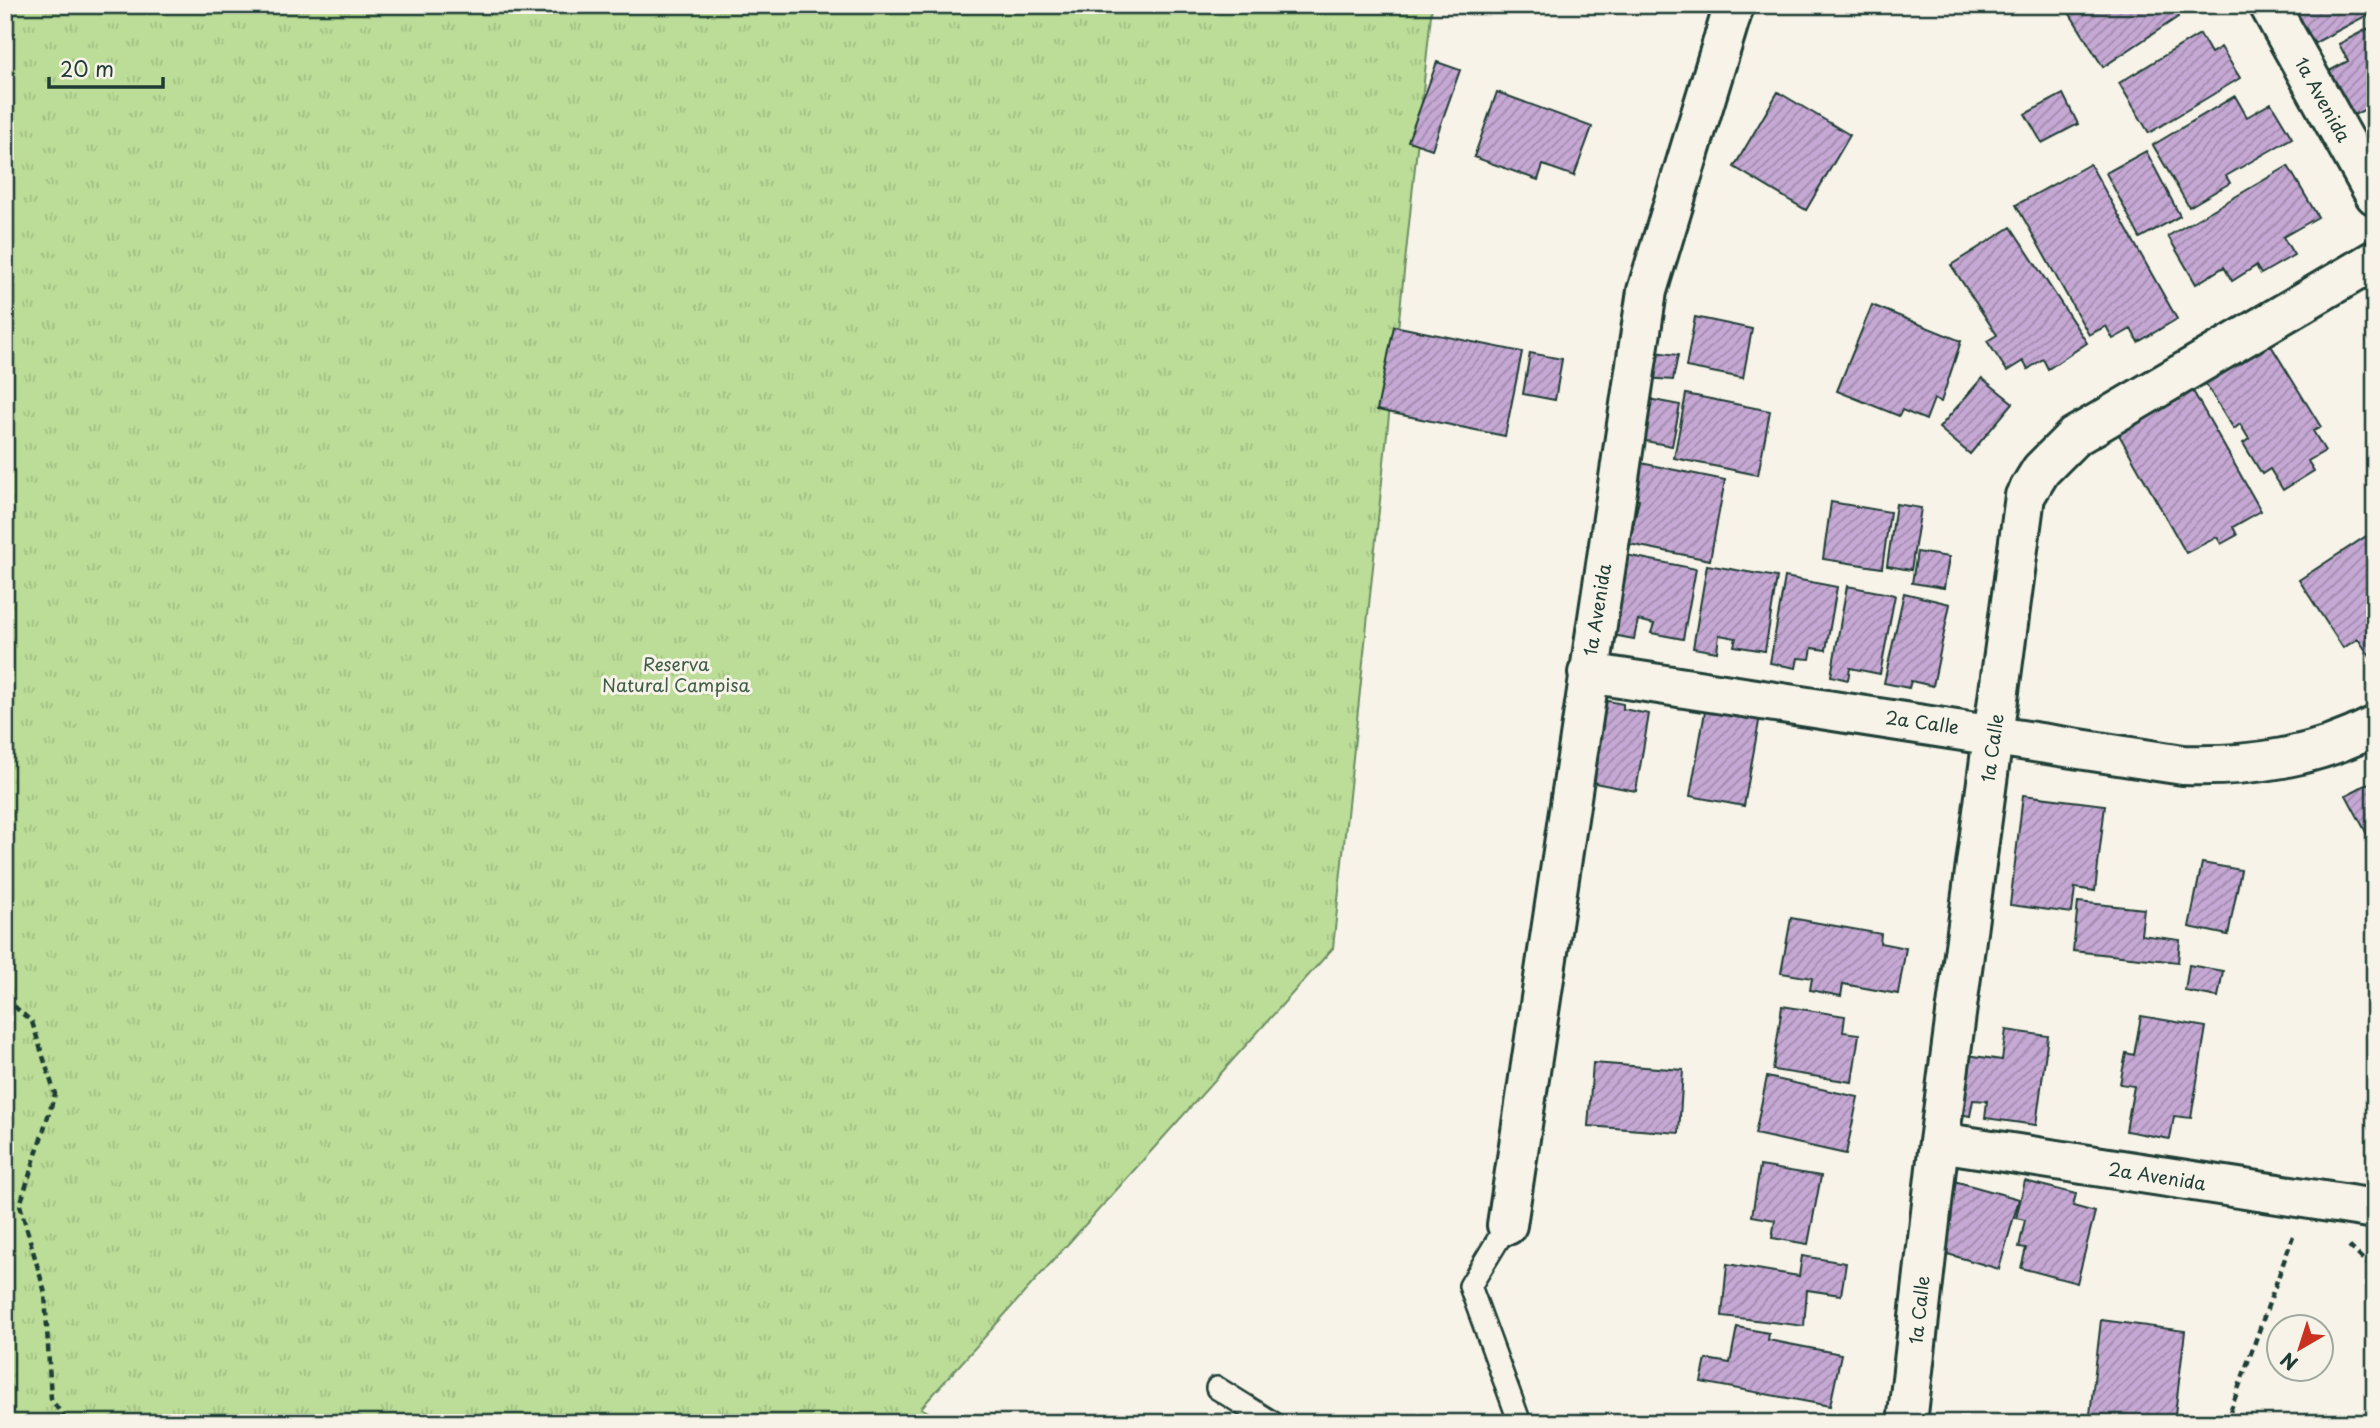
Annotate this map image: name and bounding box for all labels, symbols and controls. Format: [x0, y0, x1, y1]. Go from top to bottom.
scale bar [49, 46, 163, 90]
text: 20 m [60, 52, 114, 84]
street label: 1a Avenida [2289, 52, 2358, 147]
street label: 1a Avenida [1576, 561, 1617, 658]
park label: Reserva Natural Campisa [602, 650, 751, 698]
street label: 2a Calle [1884, 703, 1961, 740]
street label: 1a Calle [1973, 712, 2010, 784]
street label: 2a Avenida [2107, 1154, 2209, 1197]
street label: 1a Calle [1901, 1274, 1936, 1345]
north arrow [2264, 1312, 2334, 1382]
text: N [2274, 1346, 2303, 1378]

